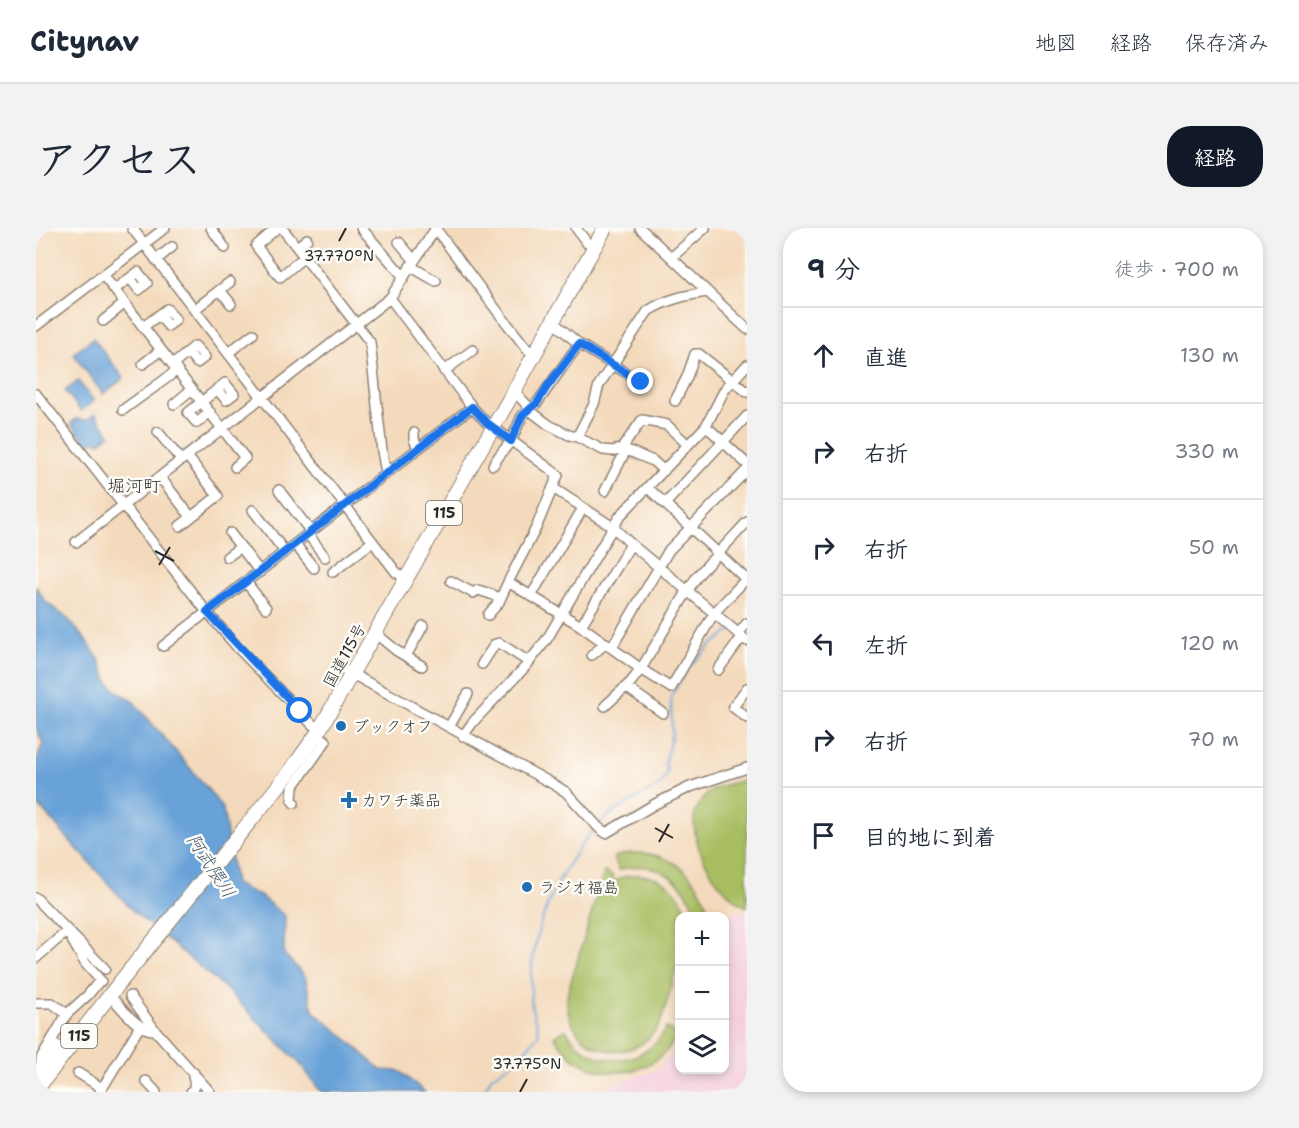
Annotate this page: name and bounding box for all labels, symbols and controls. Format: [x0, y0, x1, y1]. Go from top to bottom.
text: Citynav [30, 22, 139, 60]
text: 地図 [1035, 29, 1077, 57]
text: 経路 [1110, 29, 1152, 57]
text: 保存済み [1185, 29, 1269, 57]
button: 経路 [1167, 126, 1263, 187]
text: アクセス [36, 131, 201, 187]
text: 37.770°N [304, 246, 374, 266]
text: 9 分 [807, 251, 860, 286]
text: 徒歩 · 700 m [1114, 256, 1239, 282]
icon: ahead [807, 339, 840, 372]
text: 130 m [1180, 342, 1239, 368]
text: 直進 [864, 343, 908, 372]
route end [627, 368, 653, 394]
icon: right [807, 435, 840, 468]
text: 330 m [1175, 438, 1239, 464]
text: 右折 [864, 439, 908, 468]
district label: 堀河町 [107, 474, 161, 498]
road number: 115 [426, 501, 462, 525]
icon: right [807, 531, 840, 564]
text: 50 m [1189, 534, 1239, 560]
text: 右折 [864, 535, 908, 564]
street label: 国道115号 [318, 619, 371, 691]
icon: left [807, 627, 840, 660]
text: 120 m [1180, 630, 1239, 656]
text: 左折 [864, 631, 908, 660]
route start [286, 697, 312, 723]
place label: ブックオフ [353, 716, 433, 737]
marker: ブックオフ [334, 719, 348, 733]
icon: right [807, 723, 840, 756]
text: 70 m [1187, 726, 1239, 752]
text: 右折 [864, 727, 908, 756]
place label: カワチ薬品 [361, 790, 441, 811]
marker: カワチ薬品 [342, 793, 356, 807]
icon: arrive [807, 819, 840, 852]
text: 目的地に到着 [864, 823, 996, 852]
water label: 阿武隈川 [181, 829, 241, 903]
place label: ラジオ福島 [539, 877, 619, 898]
marker: ラジオ福島 [520, 880, 534, 894]
map controls [675, 912, 729, 1074]
button: + [675, 912, 729, 966]
button: − [675, 966, 729, 1020]
button: layers [675, 1020, 729, 1074]
road number: 115 [61, 1024, 97, 1048]
text: 37.775°N [493, 1054, 561, 1074]

